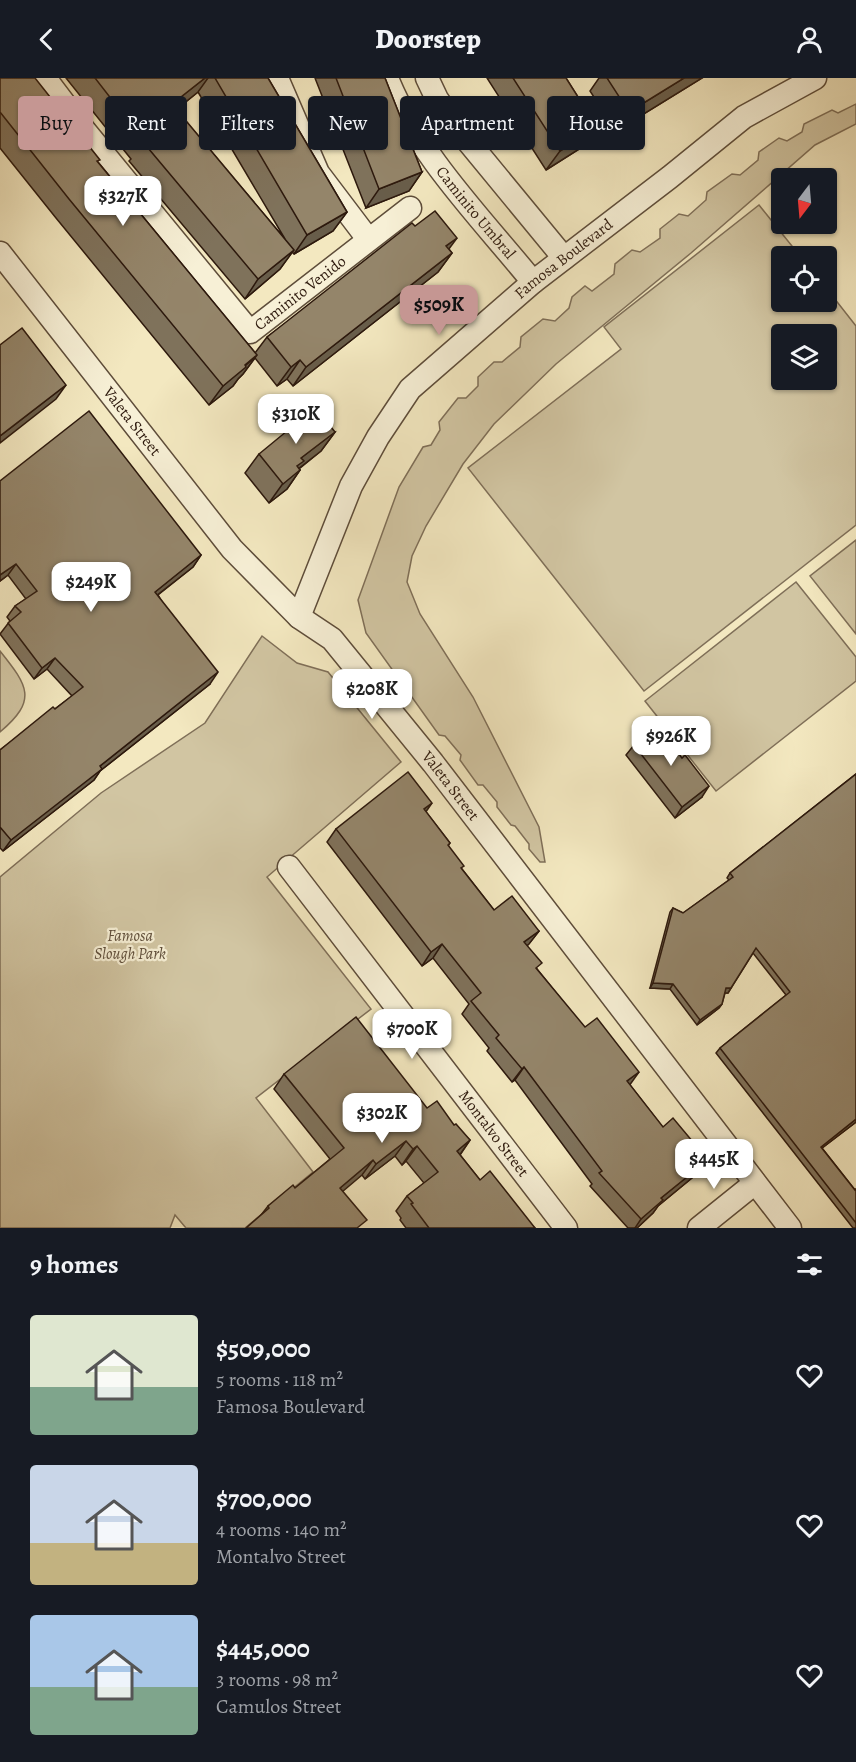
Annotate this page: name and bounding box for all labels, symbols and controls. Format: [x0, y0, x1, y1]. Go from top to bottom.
text: Doorstep [375, 21, 481, 57]
icon: back [30, 23, 63, 56]
icon: person [793, 23, 826, 56]
chip: Buy [18, 96, 93, 150]
chip: Rent [105, 96, 187, 150]
chip: Filters [199, 96, 296, 150]
chip: New [308, 96, 388, 150]
chip: Apartment [400, 96, 535, 150]
chip: House [547, 96, 645, 150]
street label: Caminito Umbral [431, 162, 521, 264]
north arrow [771, 168, 837, 234]
map controls [771, 168, 837, 390]
pin: $327K [81, 176, 165, 227]
text: $327K [98, 182, 148, 209]
street label: Famosa Boulevard [510, 213, 618, 304]
button: locate [771, 246, 837, 312]
street label: Caminito Venido [250, 250, 351, 336]
pin: $509K [397, 285, 481, 336]
text: $509K [414, 291, 464, 318]
button: layers [771, 324, 837, 390]
street label: Valeta Street [97, 381, 166, 461]
pin: $310K [254, 394, 338, 445]
text: $310K [272, 400, 320, 427]
pin: $249K [49, 562, 133, 613]
text: $249K [66, 568, 116, 595]
pin: $208K [330, 669, 414, 720]
text: $208K [346, 675, 398, 702]
pin: $926K [629, 716, 713, 767]
text: $926K [646, 722, 696, 749]
street label: Valeta Street [416, 746, 484, 825]
park label: Famosa Slough Park [94, 925, 166, 965]
pin: $700K [370, 1009, 454, 1060]
text: $700K [386, 1015, 438, 1042]
street label: Montalvo Street [453, 1086, 534, 1182]
pin: $302K [340, 1093, 424, 1144]
text: $302K [357, 1099, 407, 1126]
pin: $445K [672, 1139, 756, 1190]
text: $445K [689, 1145, 739, 1172]
text: 9 homes [30, 1247, 119, 1282]
icon: filters [793, 1248, 826, 1281]
text: $509,000 [216, 1331, 311, 1366]
icon: home [78, 1339, 150, 1411]
icon: heart [793, 1359, 826, 1392]
text: 5 rooms · 118 m² [216, 1366, 343, 1393]
text: Famosa Boulevard [216, 1393, 365, 1420]
text: $700,000 [216, 1481, 312, 1516]
icon: home [78, 1489, 150, 1561]
icon: heart [793, 1509, 826, 1542]
text: 4 rooms · 140 m² [216, 1516, 347, 1543]
text: Montalvo Street [216, 1543, 346, 1570]
text: $445,000 [216, 1631, 310, 1666]
icon: home [78, 1639, 150, 1711]
icon: heart [793, 1659, 826, 1692]
text: 3 rooms · 98 m² [216, 1666, 338, 1693]
text: Camulos Street [216, 1693, 341, 1720]

